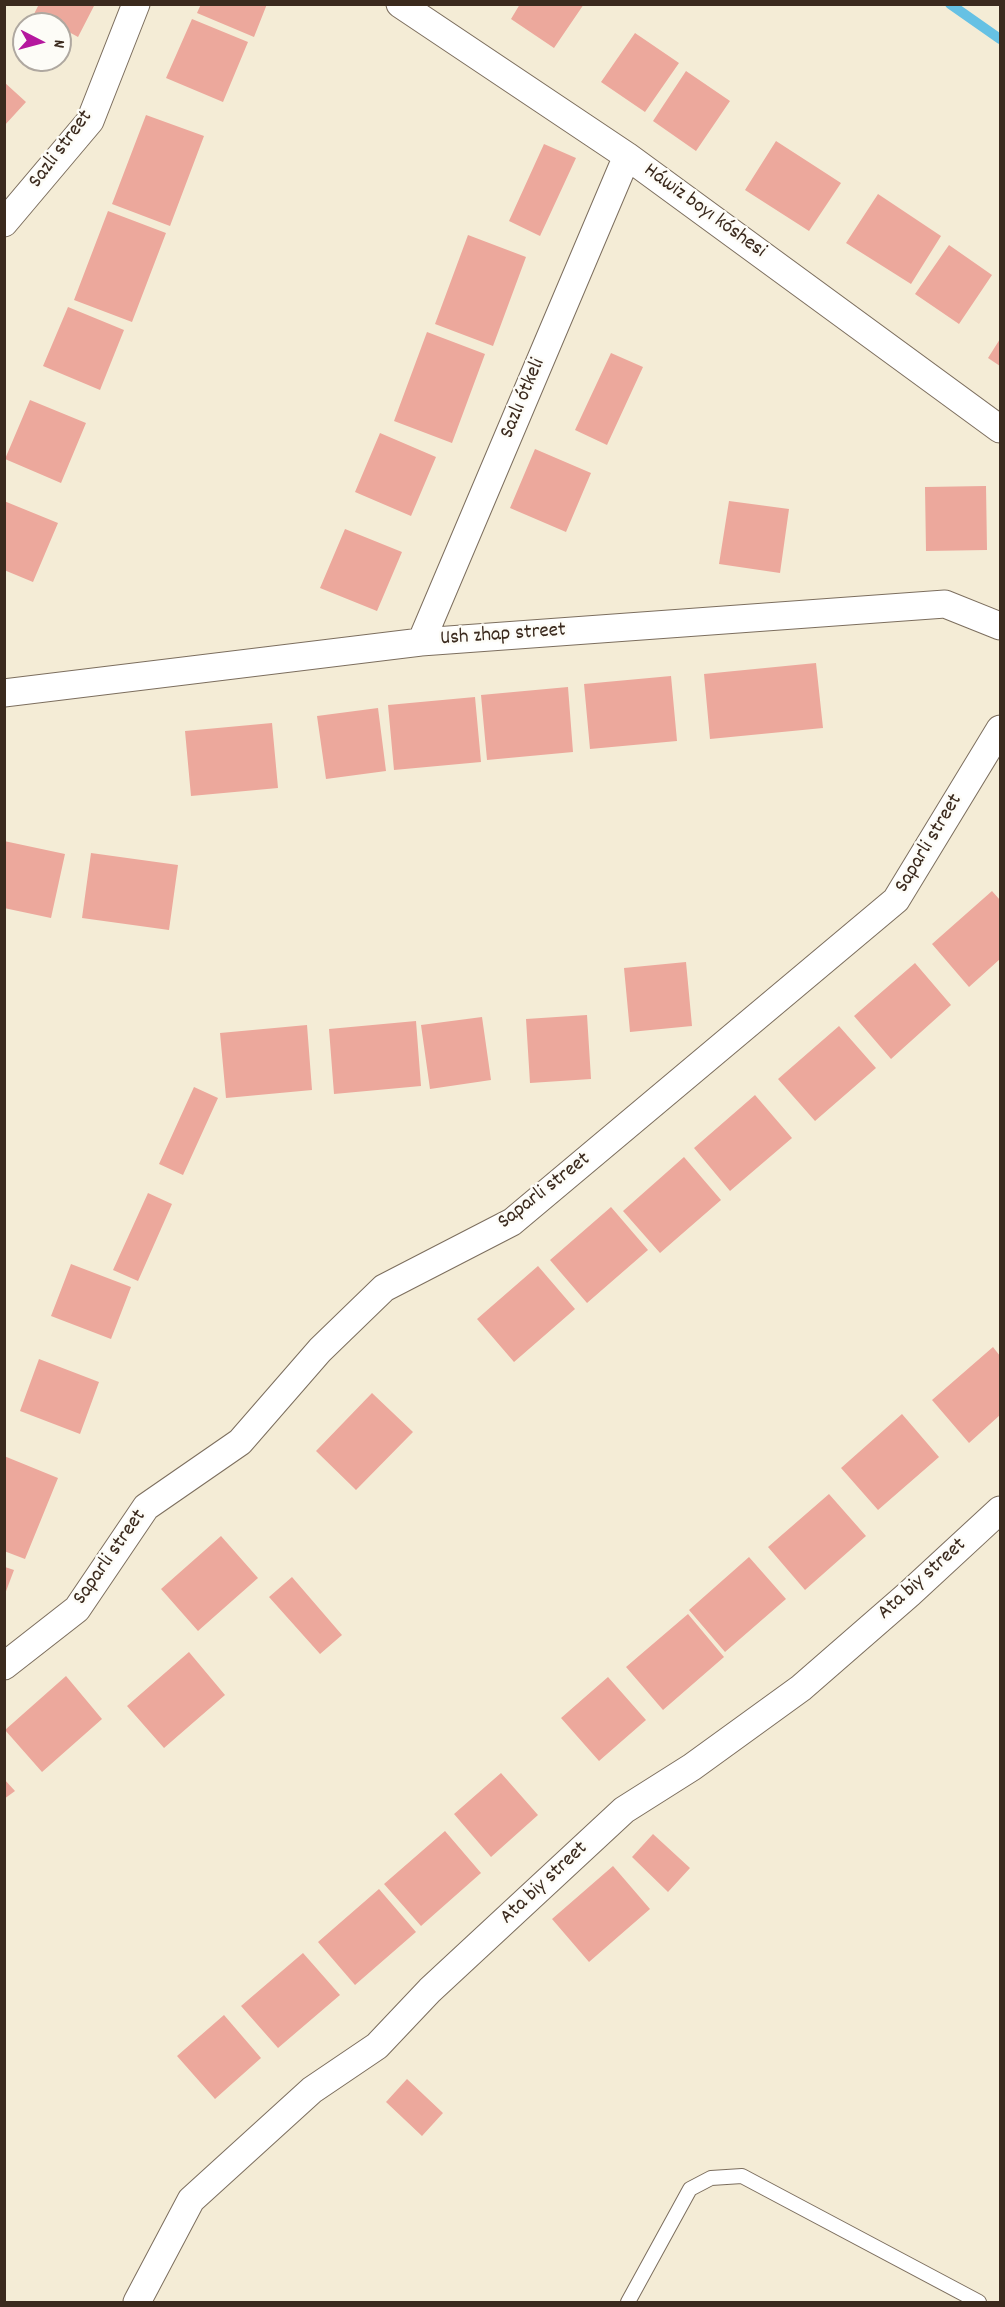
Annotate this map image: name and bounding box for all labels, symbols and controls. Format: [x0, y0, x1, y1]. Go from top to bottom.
north arrow [12, 12, 72, 72]
text: N [47, 39, 70, 49]
street label: Sazli street [24, 106, 100, 194]
street label: Háwiz boyı kóshesi [638, 159, 770, 265]
street label: Sazlı ótkeli [496, 355, 552, 443]
street label: Ush zhap street [439, 619, 567, 653]
street label: Saparli street [891, 790, 969, 898]
street label: Saparli street [494, 1148, 596, 1236]
street label: Saparli street [69, 1505, 153, 1611]
street label: Ata biy street [873, 1534, 973, 1626]
street label: Ata biy street [496, 1837, 594, 1931]

